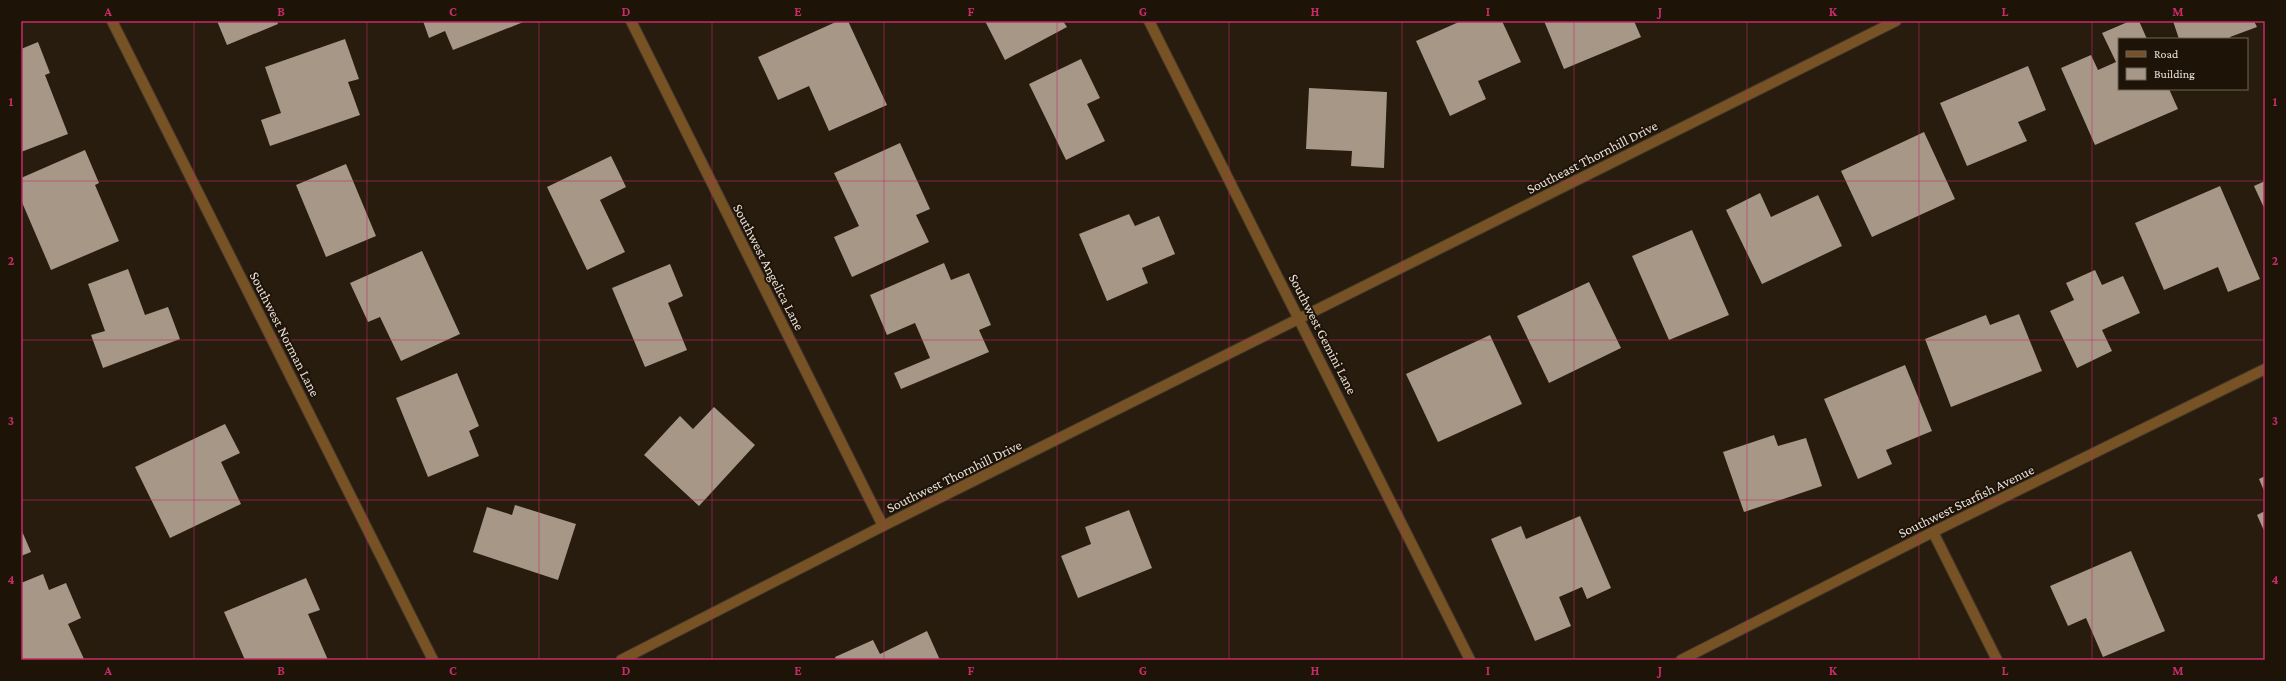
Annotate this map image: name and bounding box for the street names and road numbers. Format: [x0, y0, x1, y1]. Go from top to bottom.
street label: Southeast Thornhill Drive [1524, 117, 1660, 197]
street label: Southwest Angelica Lane [730, 201, 808, 333]
street label: Southwest Norman Lane [247, 269, 323, 399]
street label: Southwest Gemini Lane [1286, 271, 1360, 397]
street label: Southwest Thornhill Drive [884, 436, 1024, 516]
street label: Southwest Starfish Avenue [1896, 461, 2036, 541]

